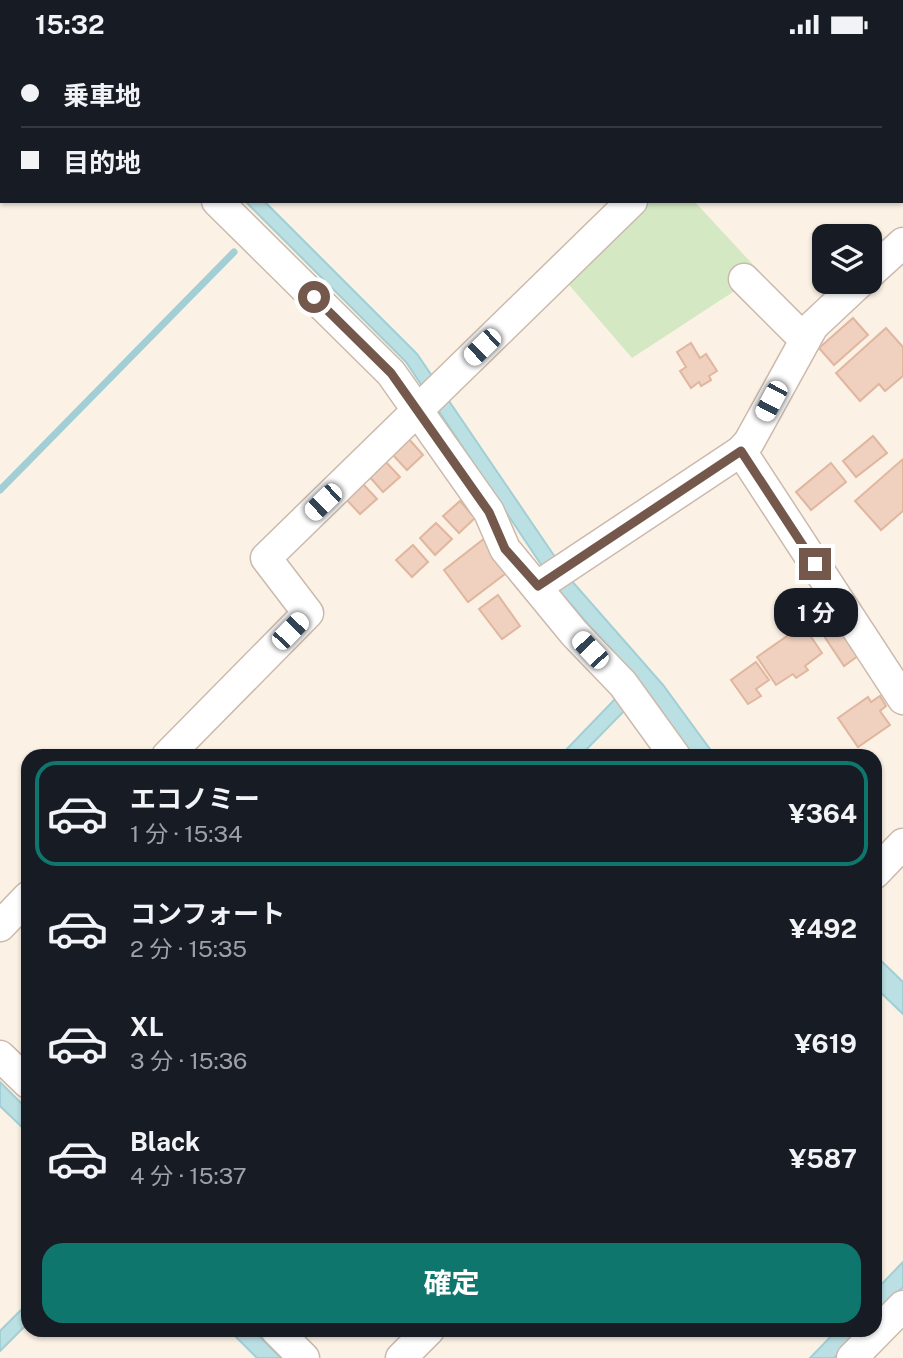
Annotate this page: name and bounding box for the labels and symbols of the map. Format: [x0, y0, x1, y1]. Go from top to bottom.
route start [298, 281, 330, 313]
car [460, 325, 505, 369]
car [752, 378, 791, 424]
car [301, 480, 346, 524]
route end [799, 548, 831, 580]
callout: 1 分 [773, 589, 857, 637]
car [268, 609, 313, 653]
car [568, 627, 613, 673]

